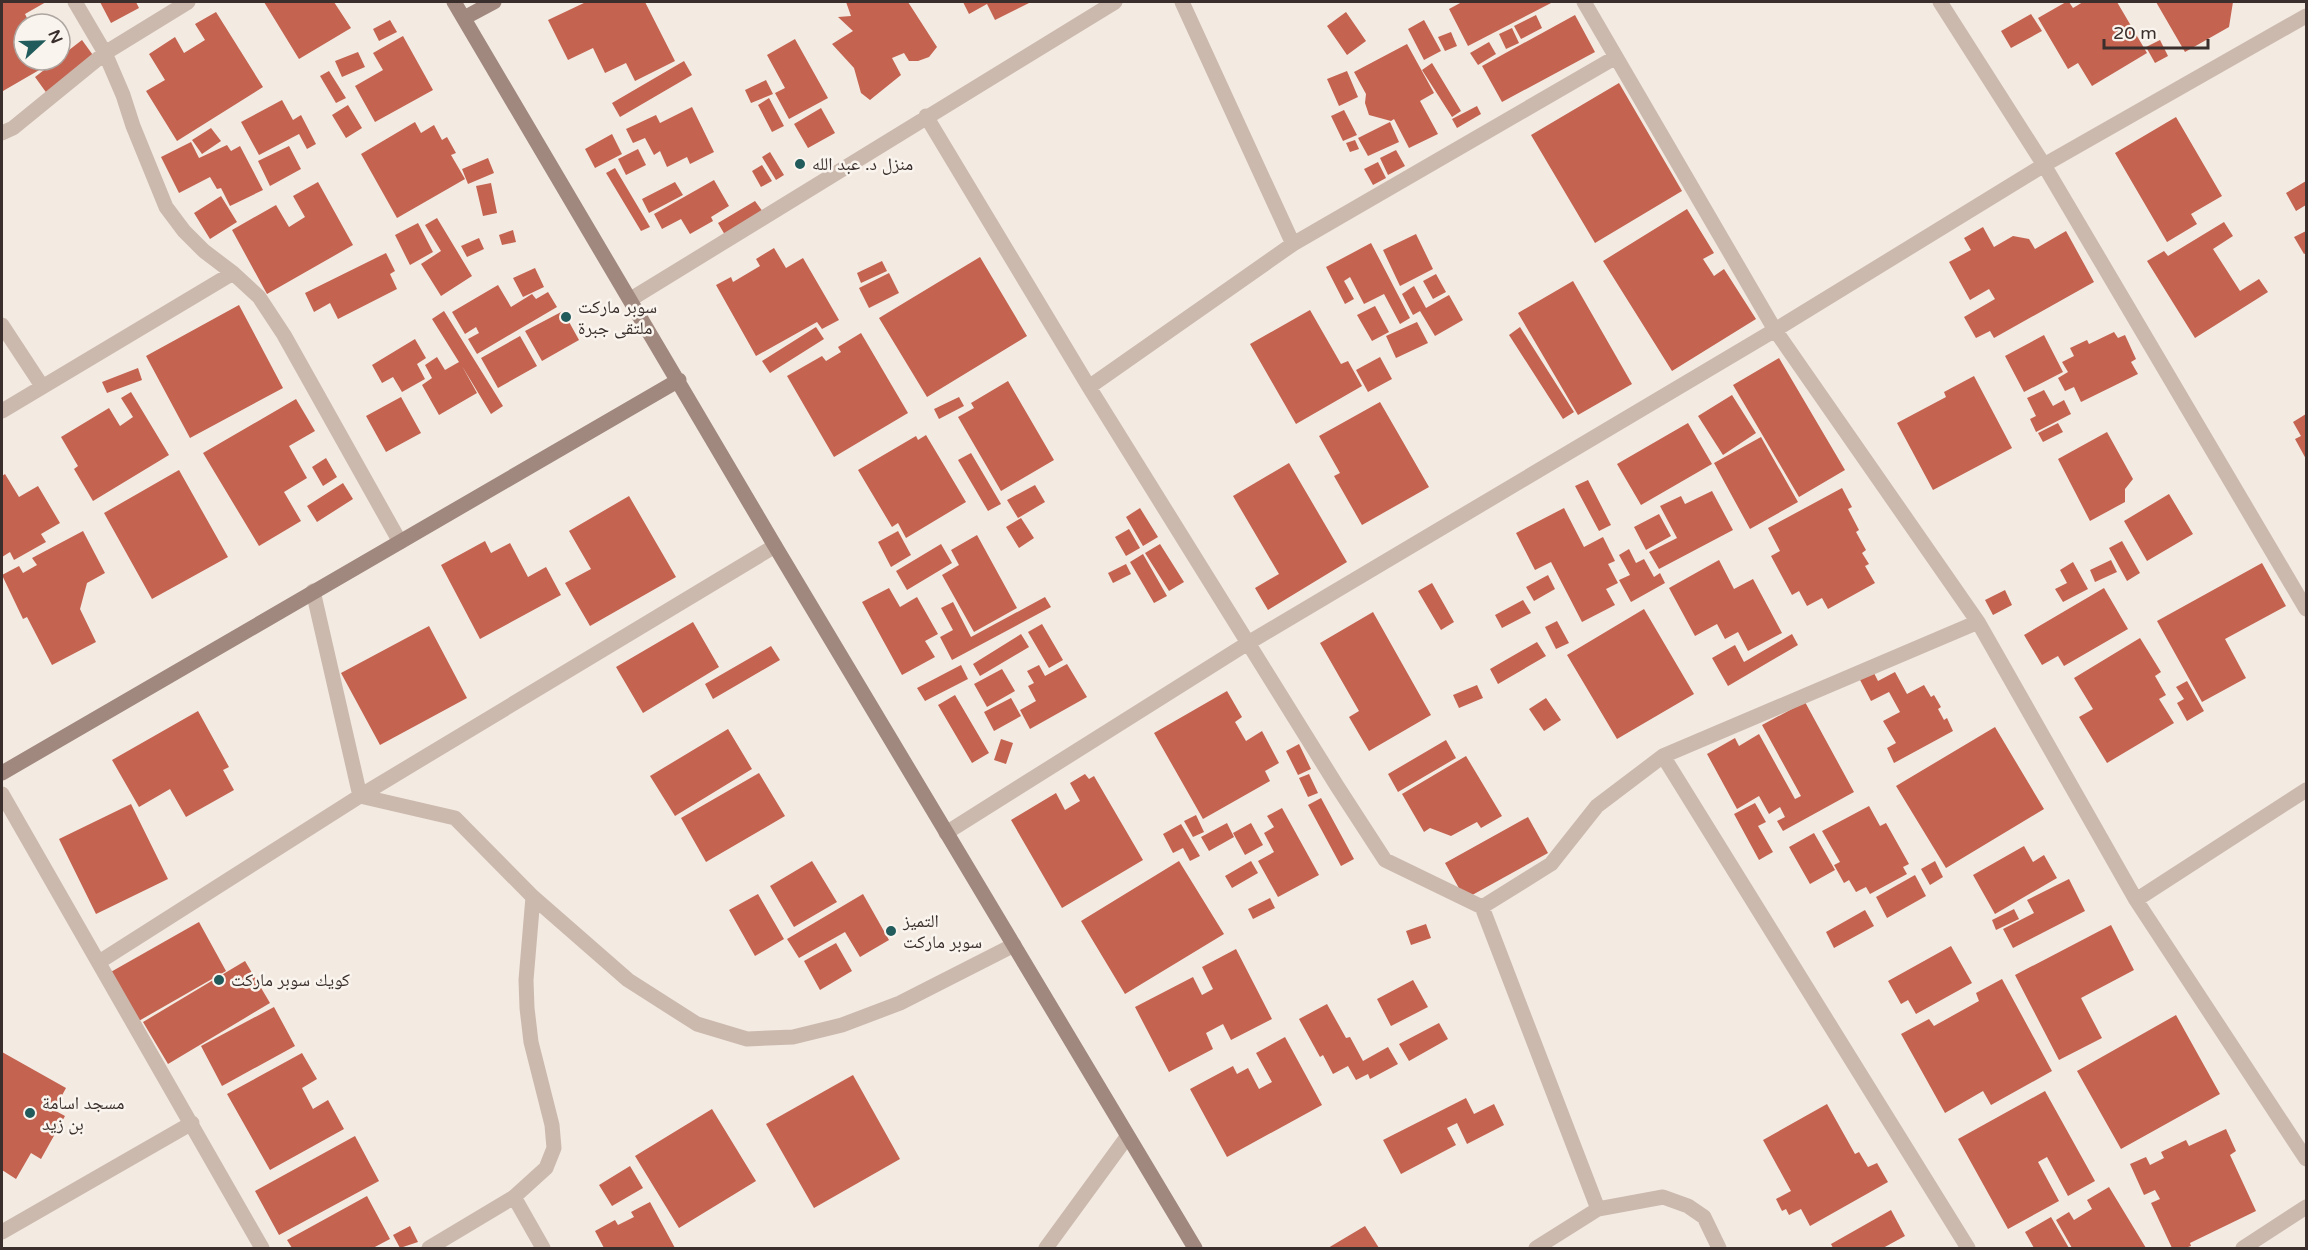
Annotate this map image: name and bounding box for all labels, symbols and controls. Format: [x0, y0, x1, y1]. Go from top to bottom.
north arrow [12, 12, 72, 72]
scale bar [2104, 12, 2208, 50]
text: 20 m [2113, 22, 2157, 44]
text: N [43, 27, 67, 46]
place label: منزل د. عبد الله [812, 153, 913, 175]
marker: منزل د. عبد الله [793, 157, 807, 171]
place label: سوبر ماركت ملتقى جبرة [578, 296, 657, 339]
marker: سوبر ماركت ملتقى جبرة [559, 310, 573, 324]
place label: التميز سوبر ماركت [902, 910, 982, 953]
marker: التميز سوبر ماركت [884, 924, 898, 938]
place label: كويك سوبر ماركت [231, 969, 351, 991]
marker: كويك سوبر ماركت [212, 973, 226, 987]
place label: مسجد اسامة بن زيد [42, 1092, 124, 1135]
marker: مسجد اسامة بن زيد [23, 1106, 37, 1120]

